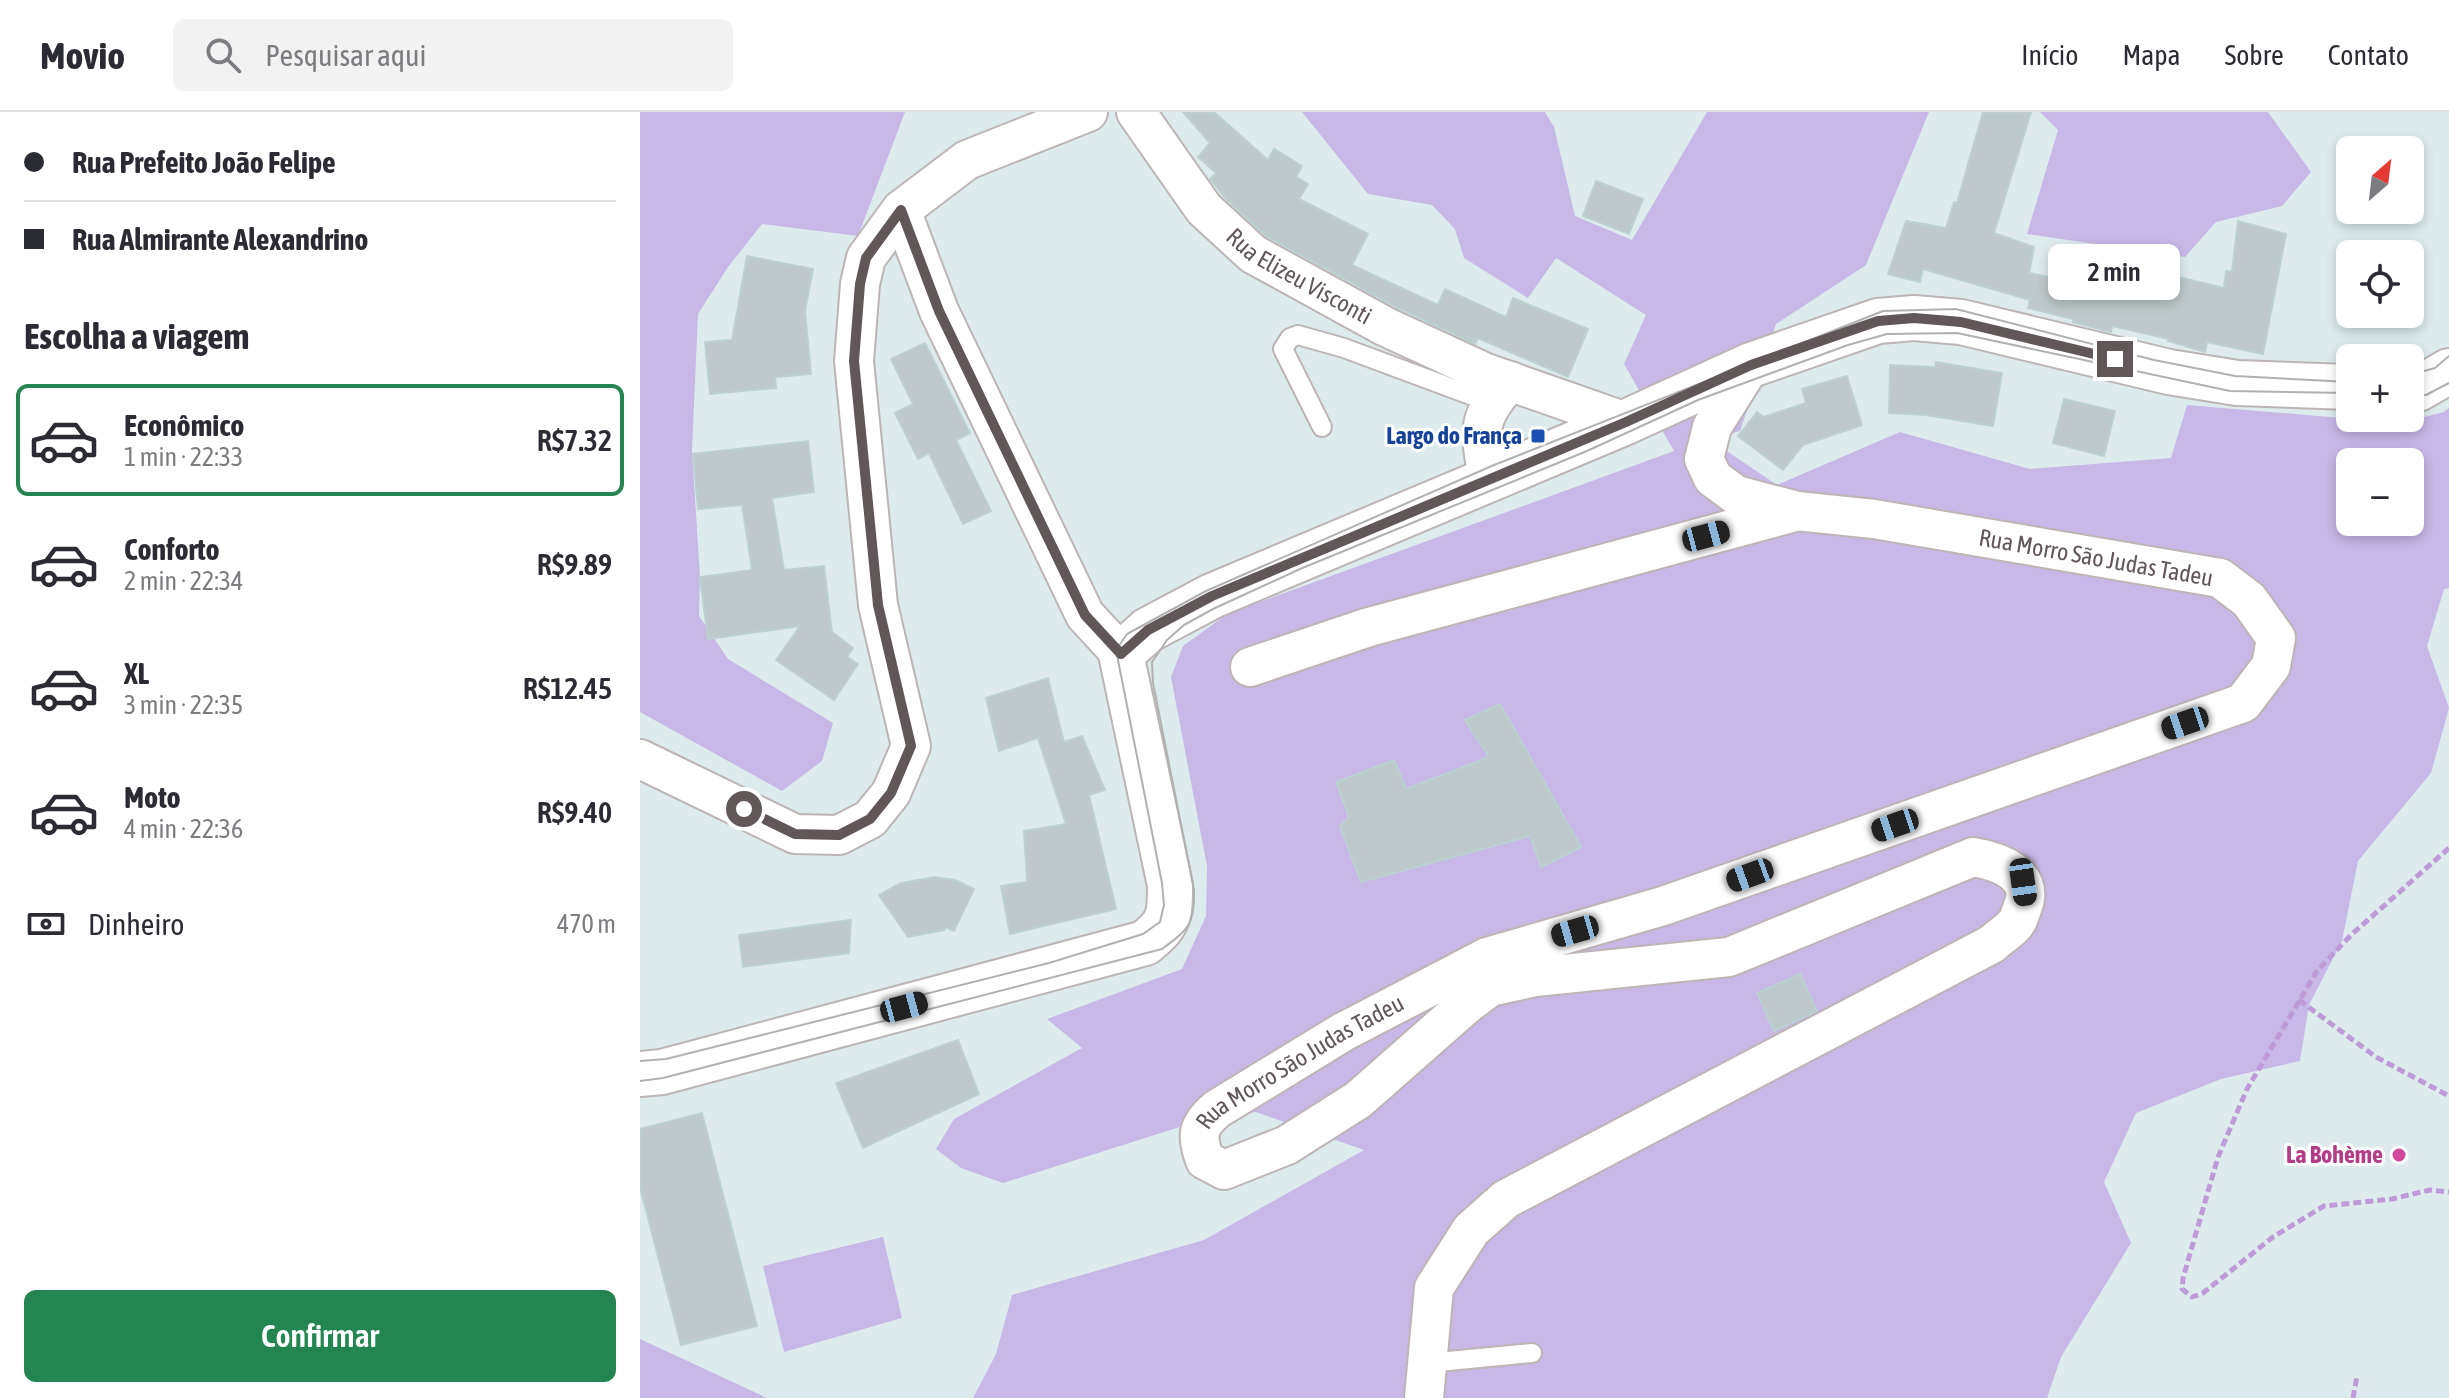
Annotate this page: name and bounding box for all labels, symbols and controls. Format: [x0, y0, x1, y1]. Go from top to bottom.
search box [173, 19, 733, 91]
icon: search [201, 33, 245, 77]
text: Movio [40, 34, 125, 77]
text: Pesquisar aqui [265, 38, 426, 72]
text: Início [2021, 39, 2078, 71]
text: Mapa [2122, 39, 2180, 71]
text: Sobre [2224, 39, 2284, 71]
text: Contato [2328, 39, 2409, 71]
north arrow [2336, 136, 2424, 224]
map controls [2336, 136, 2424, 536]
text: Rua Prefeito João Felipe [72, 145, 336, 179]
text: Rua Almirante Alexandrino [72, 222, 368, 256]
street label: Rua Elizeu Visconti [1221, 223, 1377, 330]
button: locate [2336, 240, 2424, 328]
callout: 2 min [2049, 243, 2181, 299]
text: 2 min [2087, 257, 2141, 287]
text: Escolha a viagem [24, 315, 250, 357]
route end [2097, 341, 2133, 377]
button: + [2336, 344, 2424, 432]
icon: car [28, 404, 100, 476]
text: Econômico [124, 408, 244, 442]
place label: Largo do França [1386, 422, 1522, 449]
text: R$7.32 [537, 423, 612, 457]
marker: Largo do França [1529, 427, 1547, 445]
text: 1 min · 22:33 [124, 442, 243, 472]
button: − [2336, 448, 2424, 536]
car [1680, 518, 1732, 554]
street label: Rua Morro São Judas Tadeu [1977, 524, 2215, 591]
icon: car [28, 528, 100, 600]
text: Conforto [124, 532, 220, 566]
text: R$9.89 [537, 547, 612, 581]
text: 2 min · 22:34 [124, 566, 243, 596]
icon: car [28, 652, 100, 724]
text: XL [124, 656, 149, 690]
text: R$12.45 [523, 671, 612, 705]
text: 3 min · 22:35 [124, 690, 243, 720]
car [2158, 704, 2212, 742]
icon: car [28, 776, 100, 848]
text: Moto [124, 780, 181, 814]
route start [726, 791, 762, 827]
text: R$9.40 [537, 795, 612, 829]
car [1868, 806, 1922, 844]
text: 4 min · 22:36 [124, 814, 243, 844]
car [1723, 856, 1777, 894]
car [2008, 857, 2038, 907]
icon: cash [24, 902, 68, 946]
text: Dinheiro [88, 907, 184, 941]
text: 470 m [557, 909, 616, 939]
car [1549, 913, 1601, 949]
car [878, 989, 930, 1025]
street label: Rua Morro São Judas Tadeu [1190, 989, 1408, 1134]
place label: La Bohème [2286, 1141, 2383, 1168]
marker: La Bohème [2390, 1146, 2408, 1164]
button: Confirmar [24, 1290, 616, 1382]

